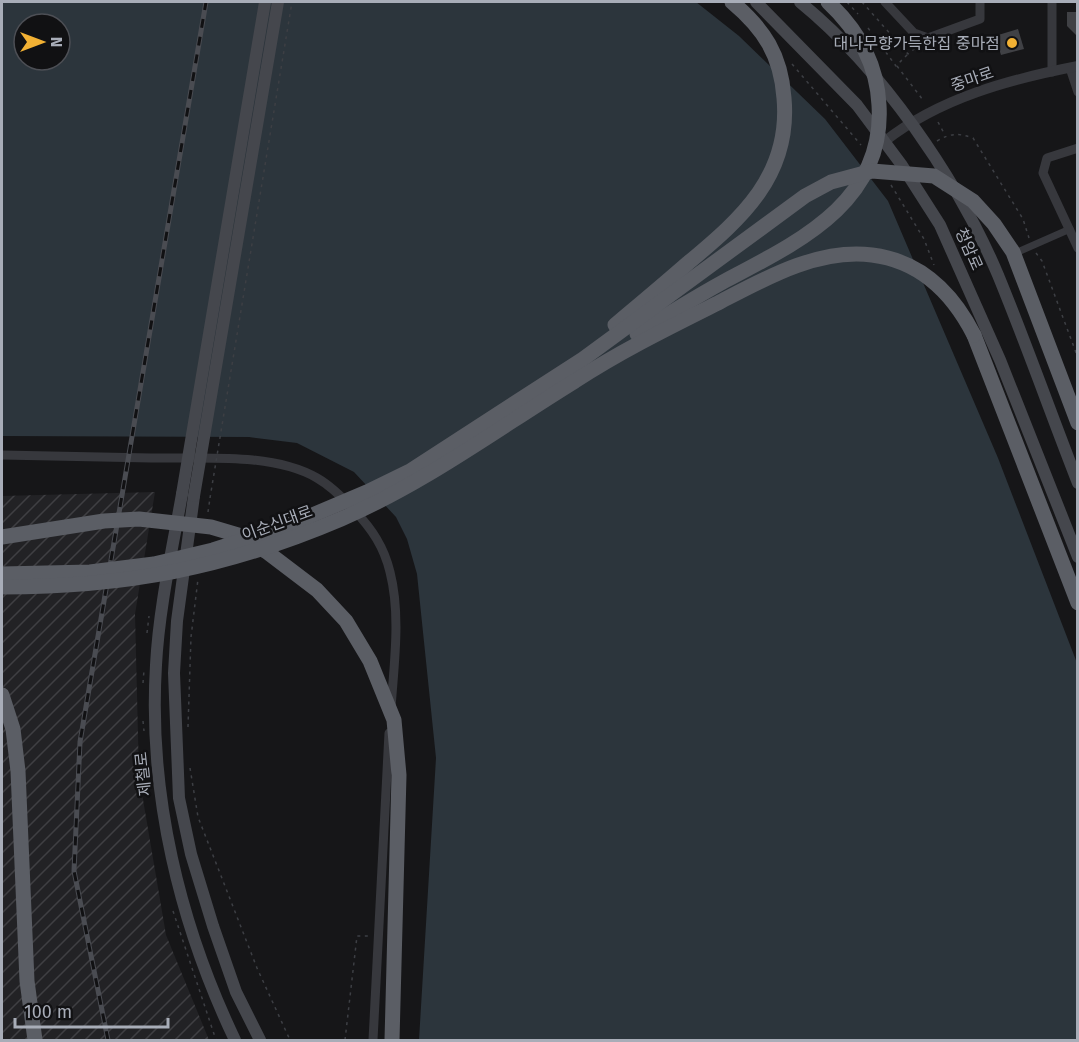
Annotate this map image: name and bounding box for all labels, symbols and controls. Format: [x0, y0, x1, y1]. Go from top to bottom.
north arrow [12, 12, 72, 72]
place label: 대나무향가득한집 중마점 [834, 34, 1000, 53]
marker: 대나무향가득한집 중마점 [1005, 36, 1019, 50]
text: N [47, 37, 66, 47]
street label: 중마로 [948, 63, 996, 95]
street label: 청암로 [951, 225, 987, 273]
street label: 이순신대로 [239, 501, 315, 545]
street label: 제철로 [131, 751, 155, 797]
scale bar [15, 991, 168, 1029]
text: 100 m [24, 1001, 72, 1023]

